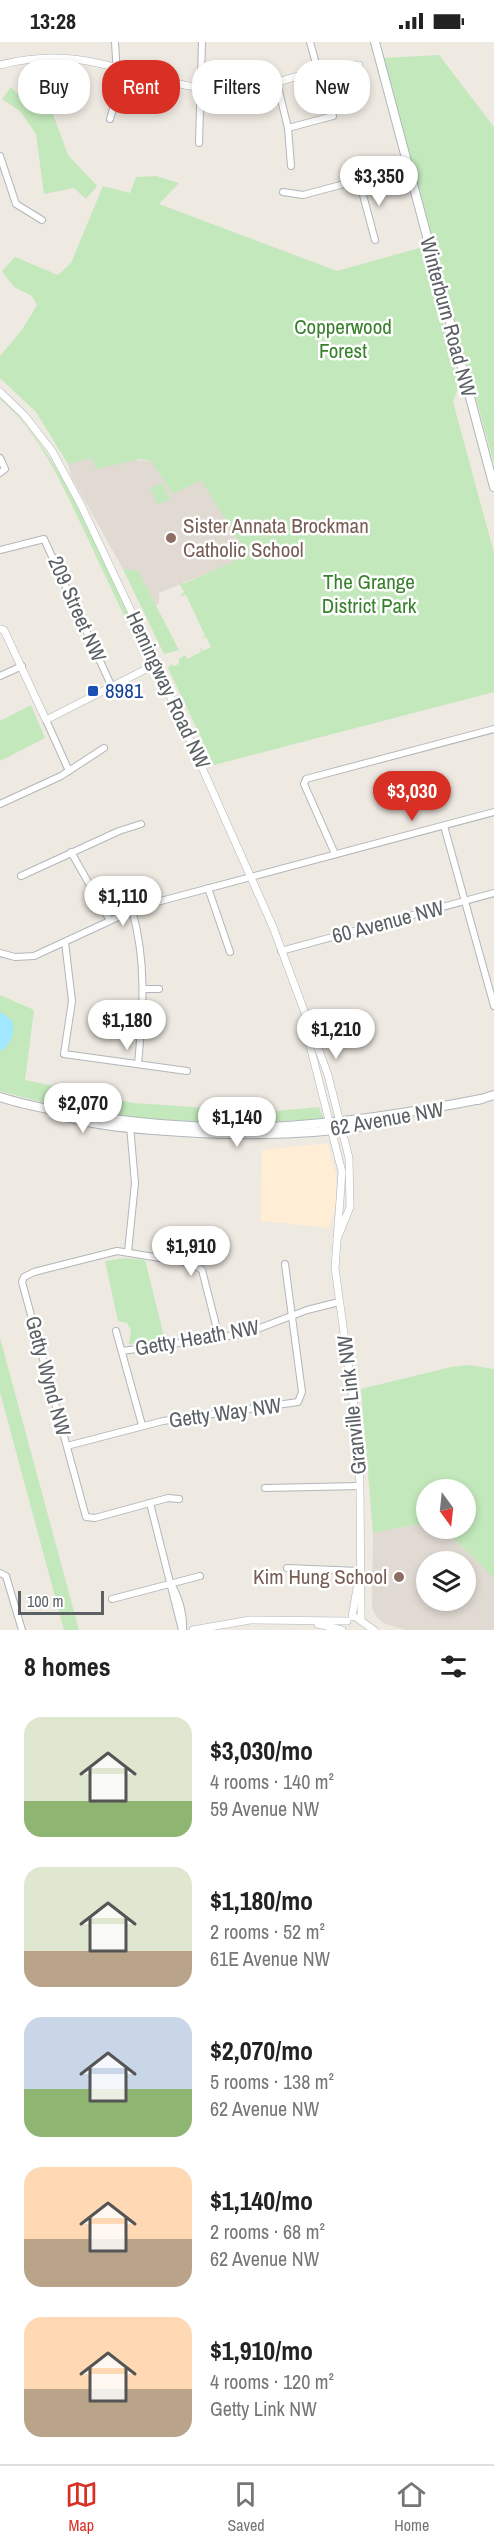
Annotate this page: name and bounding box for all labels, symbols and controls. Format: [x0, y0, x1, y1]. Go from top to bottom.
text: 13:28 [30, 6, 76, 36]
chip: Buy [18, 60, 90, 114]
chip: Rent [102, 60, 180, 114]
chip: Filters [192, 60, 282, 114]
chip: New [294, 60, 370, 114]
pin: $3,350 [330, 156, 428, 207]
text: $3,350 [354, 162, 404, 189]
street label: Winterburn Road NW [413, 234, 484, 401]
park label: Copperwood Forest [294, 312, 392, 365]
place label: Sister Annata Brockman Catholic School [183, 511, 369, 564]
marker: Sister Annata Brockman Catholic School [164, 531, 178, 545]
street label: 209 Street NW [41, 551, 114, 667]
park label: The Grange District Park [322, 567, 417, 620]
street label: Hemingway Road NW [119, 606, 218, 774]
place label: 8981 [105, 676, 144, 705]
marker: 8981 [86, 684, 100, 698]
pin: $3,030 [363, 771, 461, 822]
text: $3,030 [387, 777, 437, 804]
pin: $1,110 [74, 876, 172, 927]
text: $1,110 [98, 882, 148, 909]
street label: 60 Avenue NW [329, 892, 448, 950]
pin: $1,180 [78, 1000, 176, 1051]
text: $1,180 [102, 1006, 152, 1033]
pin: $1,210 [287, 1009, 385, 1060]
text: $1,210 [311, 1015, 361, 1042]
pin: $2,070 [34, 1083, 132, 1134]
text: $2,070 [58, 1089, 108, 1116]
street label: 62 Avenue NW [328, 1094, 447, 1143]
pin: $1,140 [188, 1097, 286, 1148]
text: $1,140 [212, 1103, 262, 1130]
pin: $1,910 [142, 1226, 240, 1277]
text: $1,910 [166, 1232, 216, 1259]
street label: Getty Heath NW [133, 1312, 262, 1363]
street label: Getty Wynd NW [19, 1313, 79, 1440]
street label: Granville Link NW [330, 1333, 373, 1476]
street label: Getty Way NW [167, 1390, 284, 1435]
north arrow [416, 1479, 476, 1539]
map controls [416, 1479, 476, 1611]
button: layers [416, 1551, 476, 1611]
place label: Kim Hung School [253, 1562, 387, 1591]
marker: Kim Hung School [392, 1570, 406, 1584]
scale bar [18, 1588, 104, 1616]
text: 100 m [27, 1590, 63, 1612]
text: 8 homes [24, 1649, 111, 1684]
icon: filters [437, 1650, 470, 1683]
text: $3,030/mo [210, 1733, 313, 1768]
icon: home [72, 1741, 144, 1813]
text: 4 rooms · 140 m² [210, 1768, 334, 1795]
text: 59 Avenue NW [210, 1795, 319, 1822]
text: $1,180/mo [210, 1883, 313, 1918]
icon: home [72, 1891, 144, 1963]
text: 2 rooms · 52 m² [210, 1918, 325, 1945]
text: 61E Avenue NW [210, 1945, 330, 1972]
text: $2,070/mo [210, 2033, 313, 2068]
icon: home [72, 2041, 144, 2113]
text: 5 rooms · 138 m² [210, 2068, 334, 2095]
text: 62 Avenue NW [210, 2095, 319, 2122]
text: $1,140/mo [210, 2183, 313, 2218]
icon: home [72, 2191, 144, 2263]
text: 2 rooms · 68 m² [210, 2218, 325, 2245]
text: 62 Avenue NW [210, 2245, 319, 2272]
text: $1,910/mo [210, 2333, 313, 2368]
icon: home [72, 2341, 144, 2413]
text: 4 rooms · 120 m² [210, 2368, 334, 2395]
text: Getty Link NW [210, 2395, 317, 2422]
tab: Map [65, 2478, 98, 2536]
tab: Saved [227, 2478, 265, 2536]
tab: Home [394, 2478, 429, 2536]

